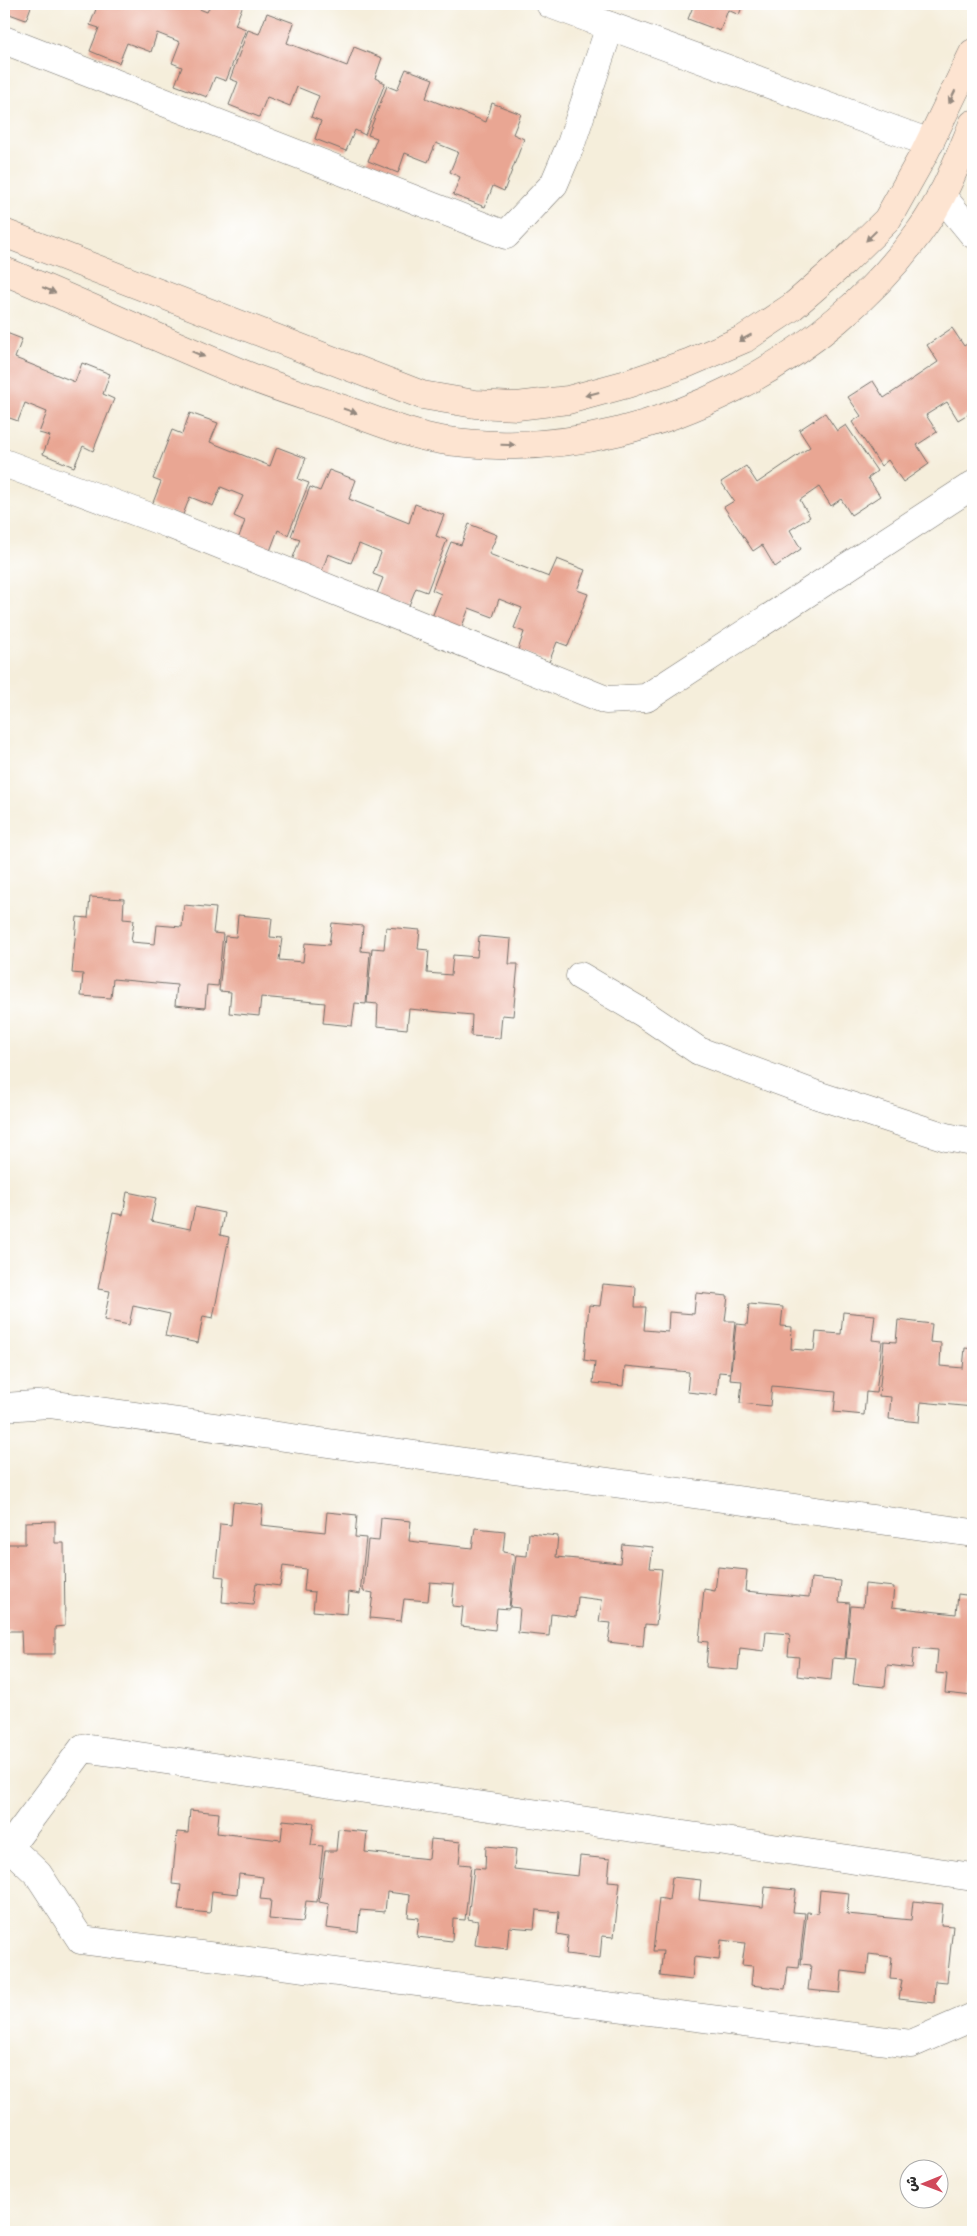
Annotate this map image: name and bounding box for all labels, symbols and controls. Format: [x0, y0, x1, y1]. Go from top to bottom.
one-way arrow [948, 89, 956, 104]
one-way arrow [865, 230, 877, 242]
one-way arrow [42, 287, 56, 295]
one-way arrow [738, 333, 751, 342]
one-way arrow [191, 351, 205, 359]
one-way arrow [585, 390, 600, 398]
one-way arrow [343, 408, 358, 416]
one-way arrow [500, 442, 516, 450]
north arrow [900, 2158, 950, 2208]
text: ش [902, 2176, 920, 2192]

